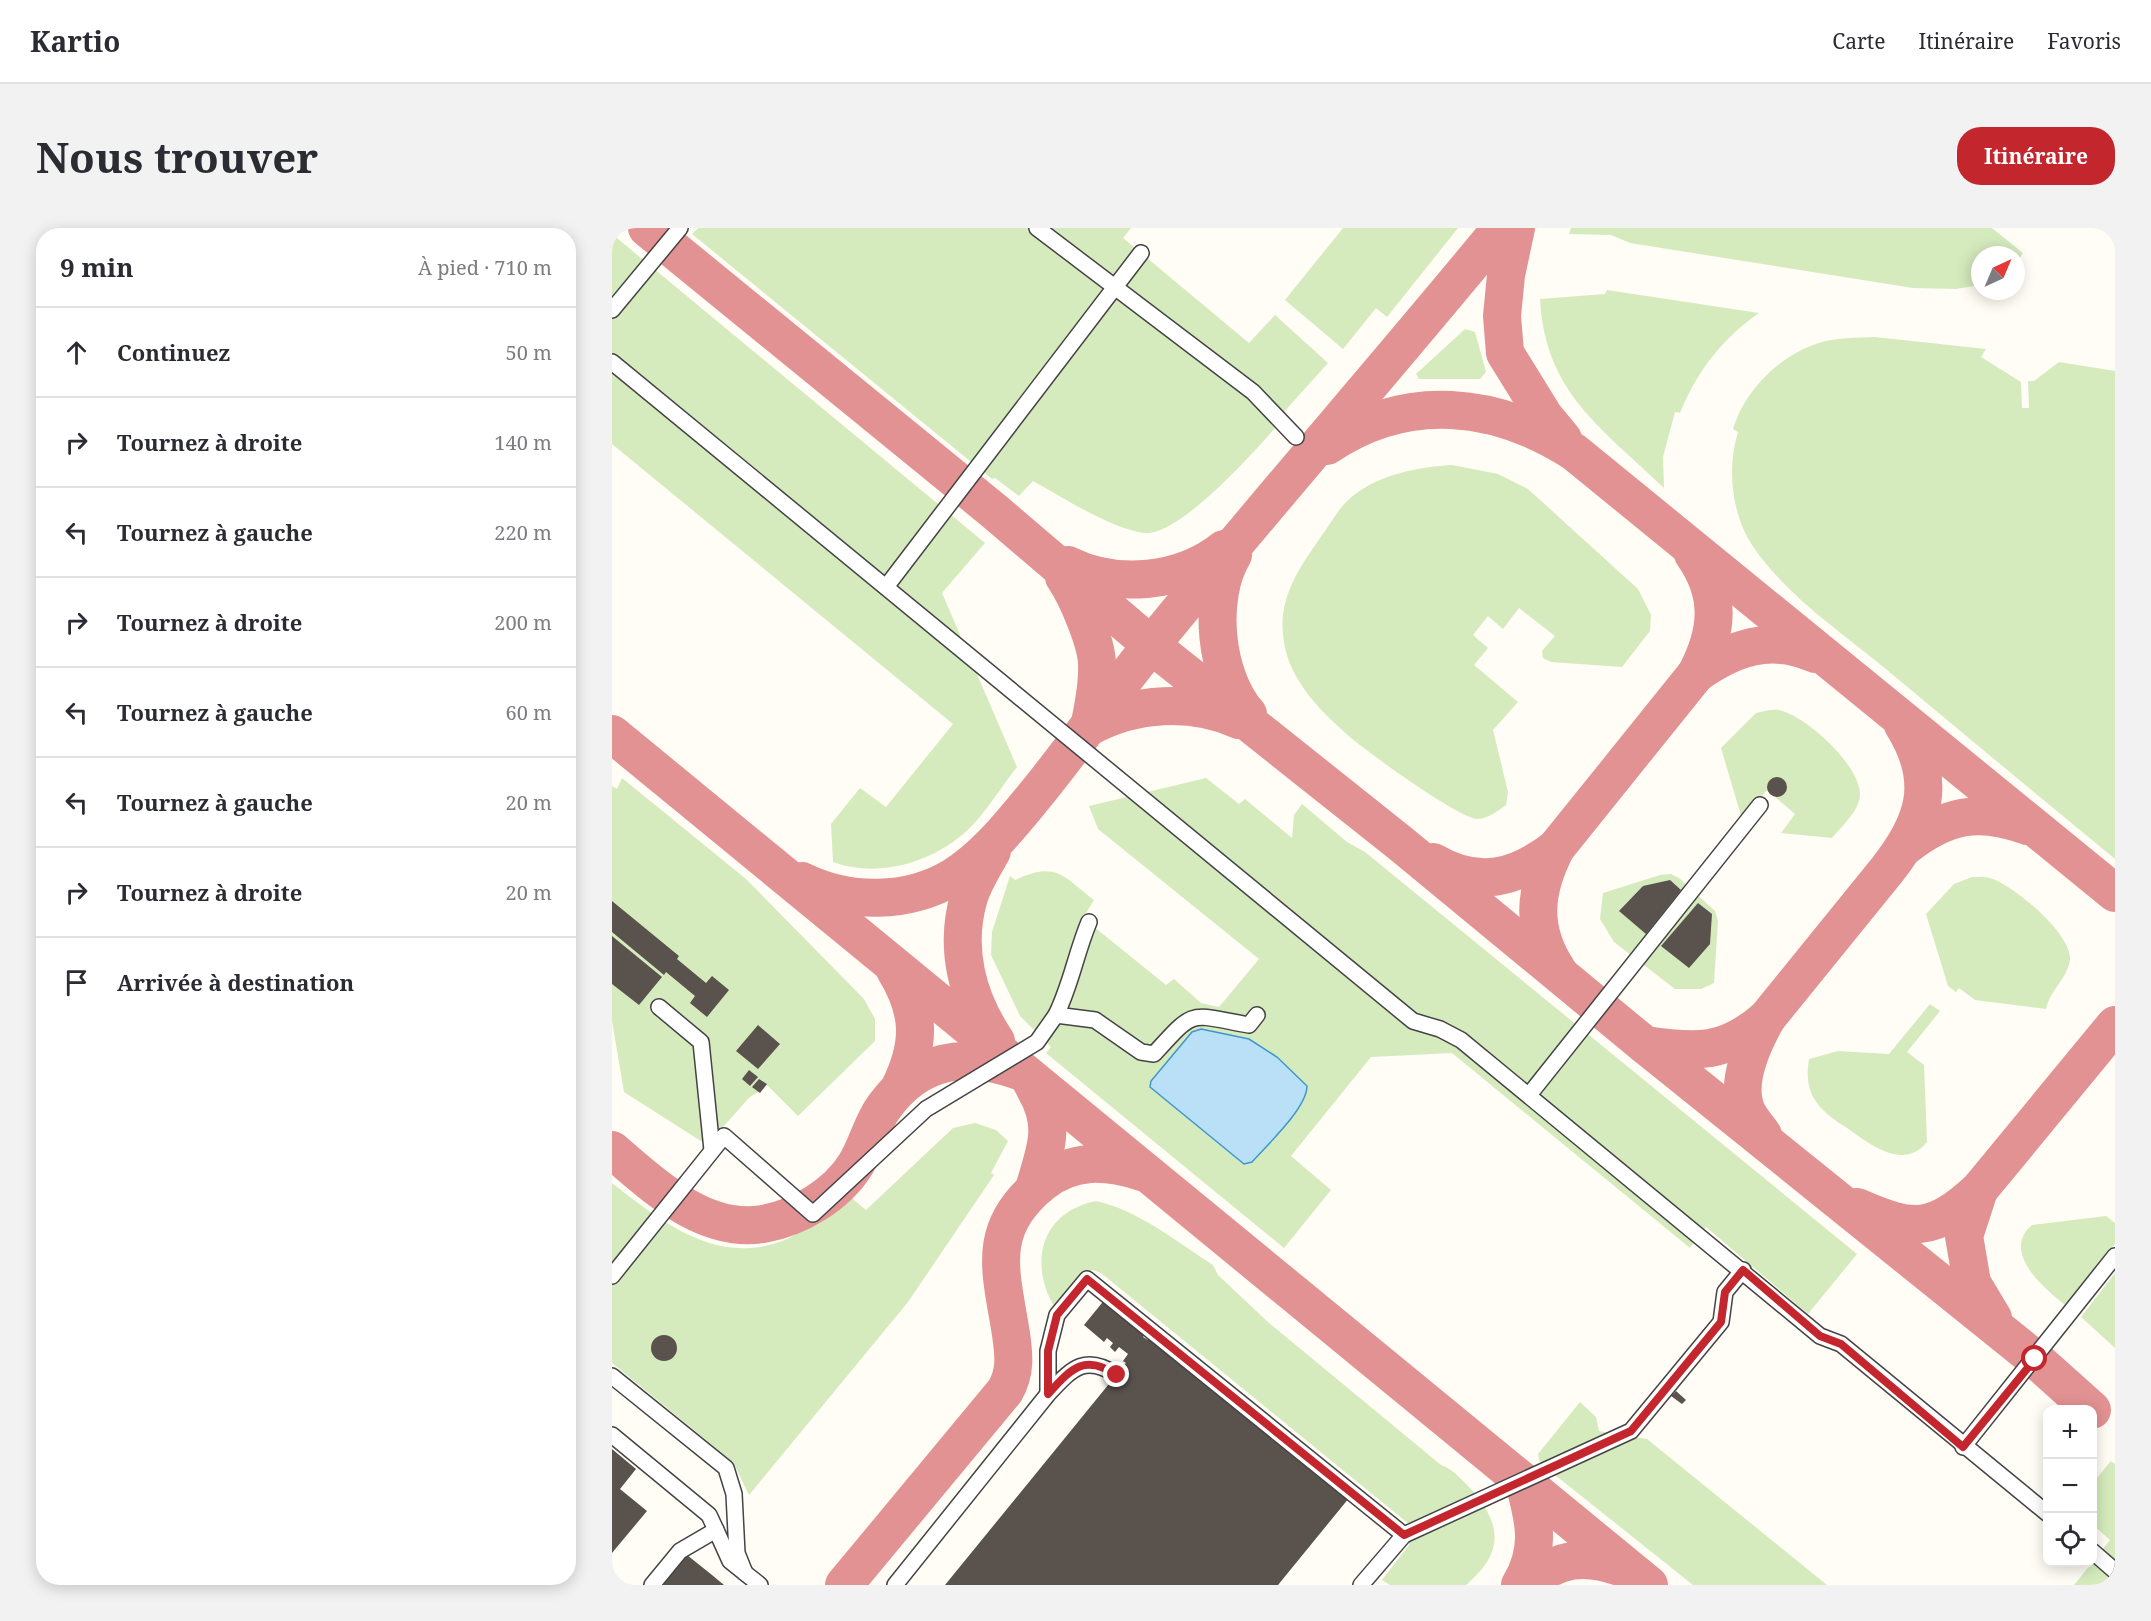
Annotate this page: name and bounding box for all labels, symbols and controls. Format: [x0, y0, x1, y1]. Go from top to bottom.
text: Kartio [30, 22, 120, 60]
text: Carte [1832, 27, 1886, 55]
text: Itinéraire [1919, 27, 2014, 55]
text: Favoris [2047, 27, 2121, 55]
button: Itinéraire [1957, 127, 2115, 185]
text: Nous trouver [36, 128, 318, 185]
north arrow [1971, 246, 2025, 300]
text: 9 min [60, 249, 134, 285]
text: À pied · 710 m [418, 254, 552, 281]
icon: ahead [60, 336, 93, 369]
text: Continuez [117, 337, 230, 367]
text: 50 m [506, 339, 552, 366]
icon: right [60, 426, 93, 459]
text: Tournez à droite [117, 427, 302, 457]
text: 140 m [494, 429, 552, 456]
icon: left [60, 516, 93, 549]
text: Tournez à gauche [117, 517, 313, 547]
text: 220 m [494, 519, 552, 546]
icon: right [60, 606, 93, 639]
text: Tournez à droite [117, 607, 302, 637]
text: 200 m [494, 609, 552, 636]
icon: left [60, 696, 93, 729]
text: Tournez à gauche [117, 697, 313, 727]
text: 60 m [506, 699, 552, 726]
icon: left [60, 786, 93, 819]
text: Tournez à gauche [117, 787, 313, 817]
text: 20 m [506, 789, 552, 816]
icon: right [60, 876, 93, 909]
text: Tournez à droite [117, 877, 302, 907]
text: 20 m [506, 879, 552, 906]
icon: arrive [60, 966, 93, 999]
text: Arrivée à destination [117, 967, 354, 997]
route start [2021, 1345, 2047, 1371]
route end [1103, 1361, 1129, 1387]
map controls [2043, 1405, 2097, 1567]
button: + [2043, 1405, 2097, 1459]
button: − [2043, 1459, 2097, 1513]
button: locate [2043, 1513, 2097, 1567]

